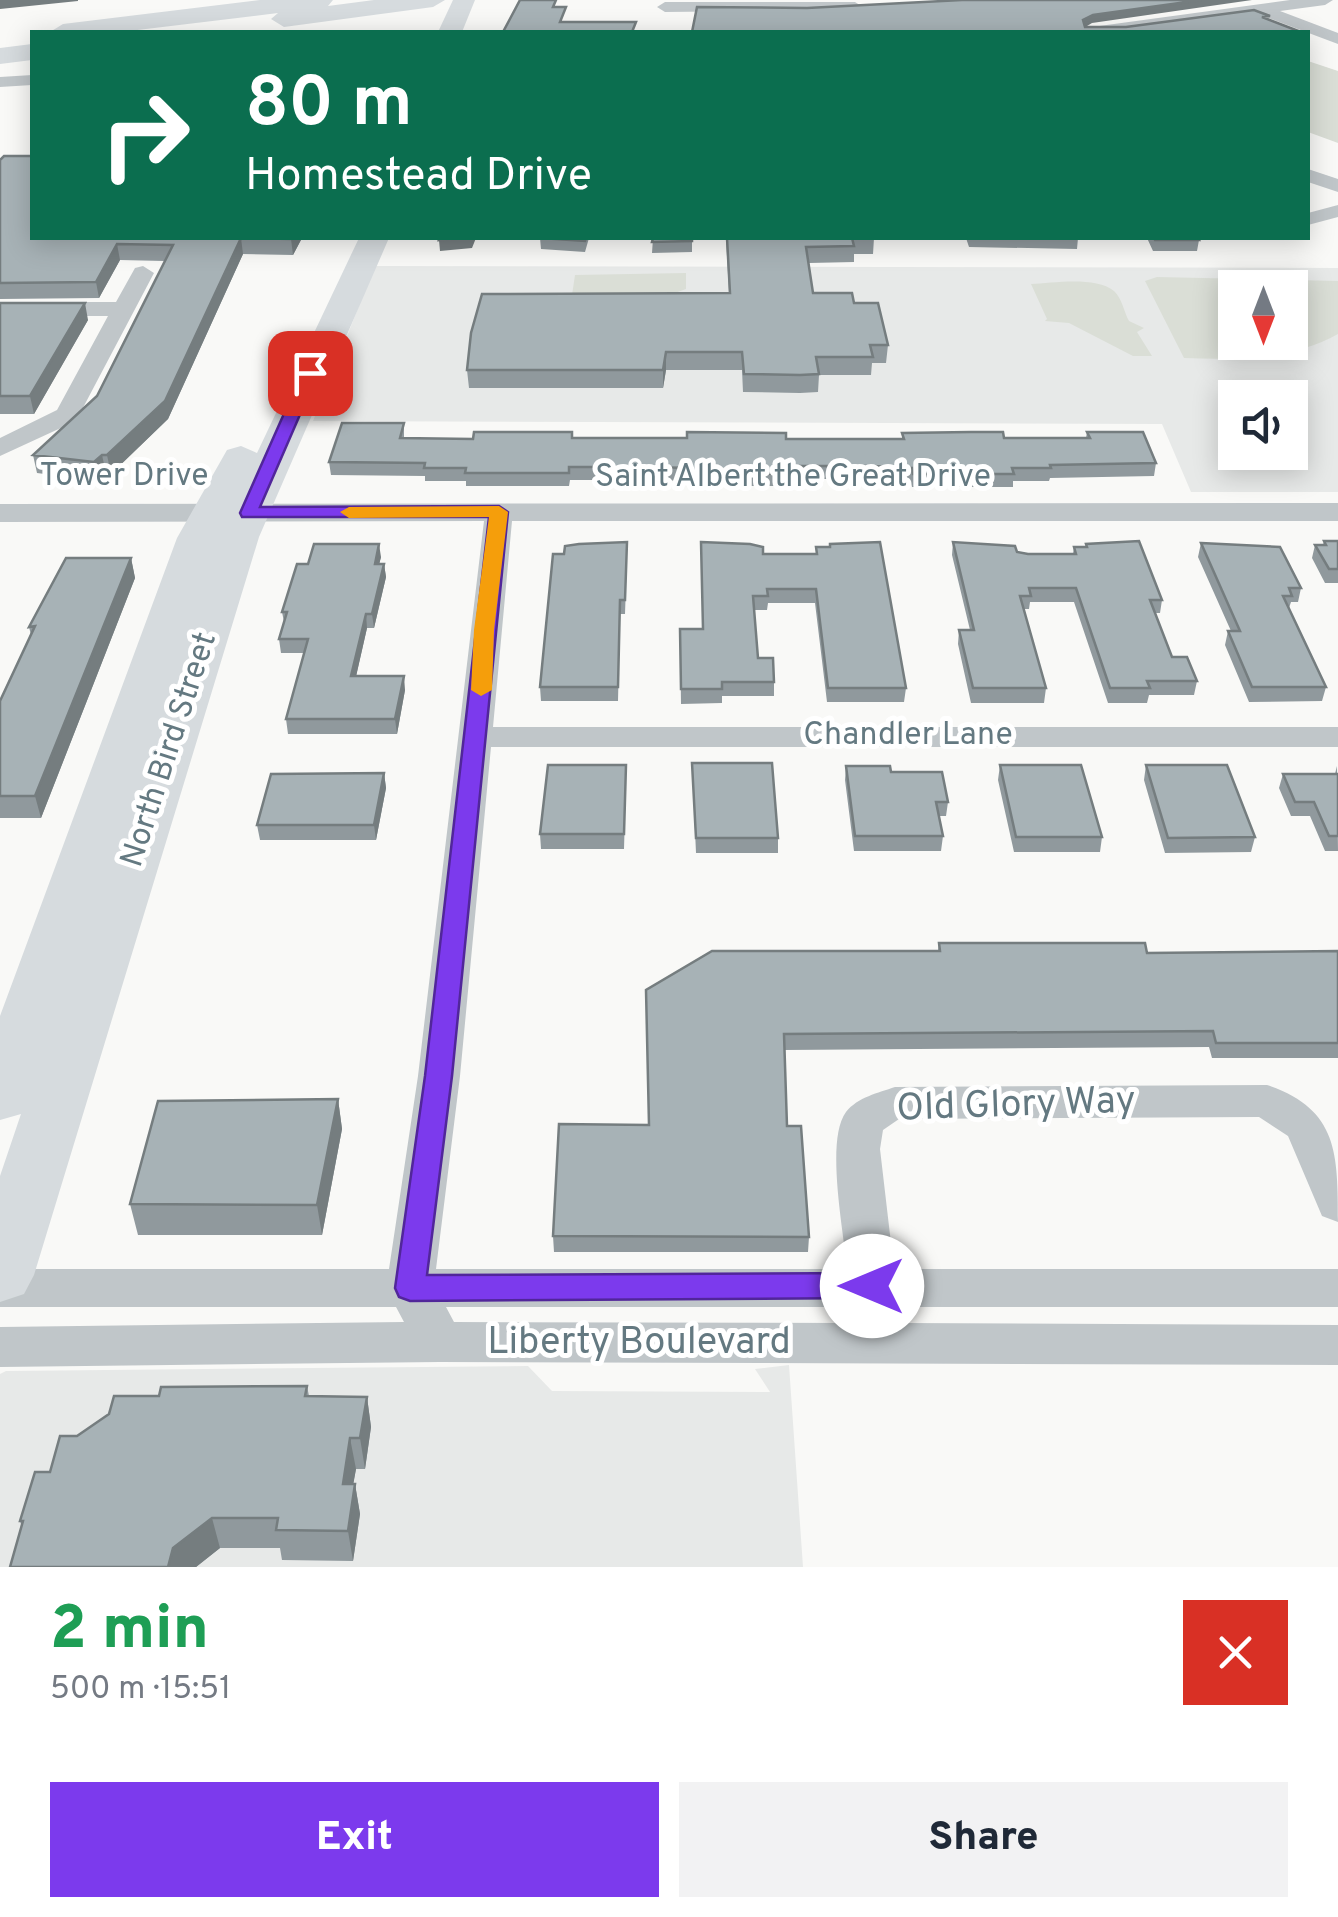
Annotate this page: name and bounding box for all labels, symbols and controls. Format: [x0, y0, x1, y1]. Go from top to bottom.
text: 80 m [245, 62, 413, 151]
icon: right [80, 70, 210, 200]
text: Homestead Drive [245, 149, 592, 206]
north arrow [1218, 270, 1308, 360]
map controls [1218, 270, 1308, 470]
pin [268, 331, 353, 416]
icon: arrive [283, 346, 338, 401]
button: sound [1218, 380, 1308, 470]
street label: Tower Drive [39, 457, 209, 497]
street label: Saint Albert the Great Drive [595, 458, 991, 498]
street label: North Bird Street [113, 627, 227, 873]
street label: Chandler Lane [803, 716, 1013, 756]
street label: Old Glory Way [895, 1077, 1137, 1135]
position arrow [820, 1234, 924, 1338]
street label: Liberty Boulevard [487, 1319, 791, 1368]
text: 2 min [50, 1594, 209, 1670]
button: close [1183, 1600, 1288, 1705]
text: 500 m · 15:51 [50, 1670, 231, 1710]
button: Exit [50, 1782, 659, 1897]
button: Share [679, 1782, 1288, 1897]

